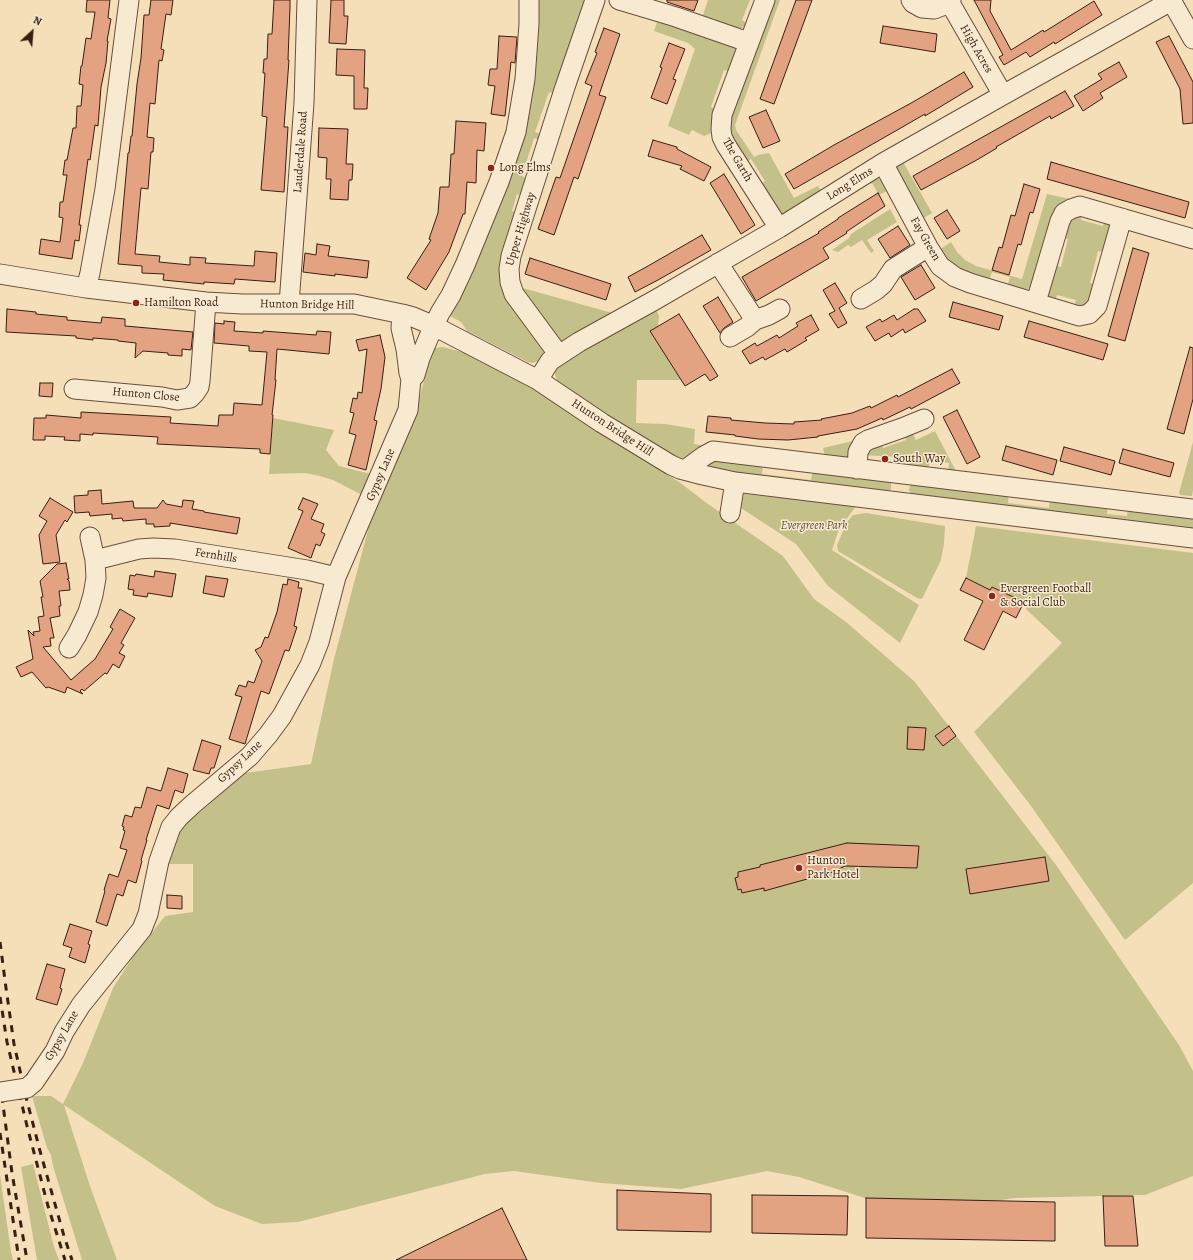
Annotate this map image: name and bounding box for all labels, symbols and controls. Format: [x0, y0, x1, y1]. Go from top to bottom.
north arrow [12, 12, 52, 52]
text: N [31, 12, 44, 29]
street label: High Acres [956, 22, 996, 76]
street label: Lauderdale Road [291, 111, 311, 193]
street label: The Garth [719, 136, 755, 184]
place label: Long Elms [499, 161, 551, 175]
marker: Long Elms [486, 163, 496, 173]
street label: Long Elms [824, 164, 876, 204]
street label: Upper Highway [503, 190, 539, 268]
street label: Fay Green [907, 214, 943, 264]
place label: Hamilton Road [144, 296, 219, 310]
street label: Hunton Bridge Hill [260, 297, 354, 313]
marker: Hamilton Road [131, 298, 141, 308]
street label: Hunton Close [112, 385, 180, 405]
street label: Hunton Bridge Hill [568, 396, 656, 460]
street label: Gypsy Lane [364, 447, 398, 503]
place label: South Way [893, 452, 945, 466]
marker: South Way [880, 454, 890, 464]
park label: Evergreen Park [781, 519, 847, 533]
street label: Fernhills [194, 546, 238, 566]
place label: Evergreen Football & Social Club [1000, 582, 1091, 610]
marker: Evergreen Football & Social Club [987, 591, 997, 601]
street label: Gypsy Lane [215, 738, 265, 786]
place label: Hunton Park Hotel [807, 854, 859, 882]
marker: Hunton Park Hotel [794, 863, 804, 873]
street label: Gypsy Lane [42, 1008, 82, 1064]

